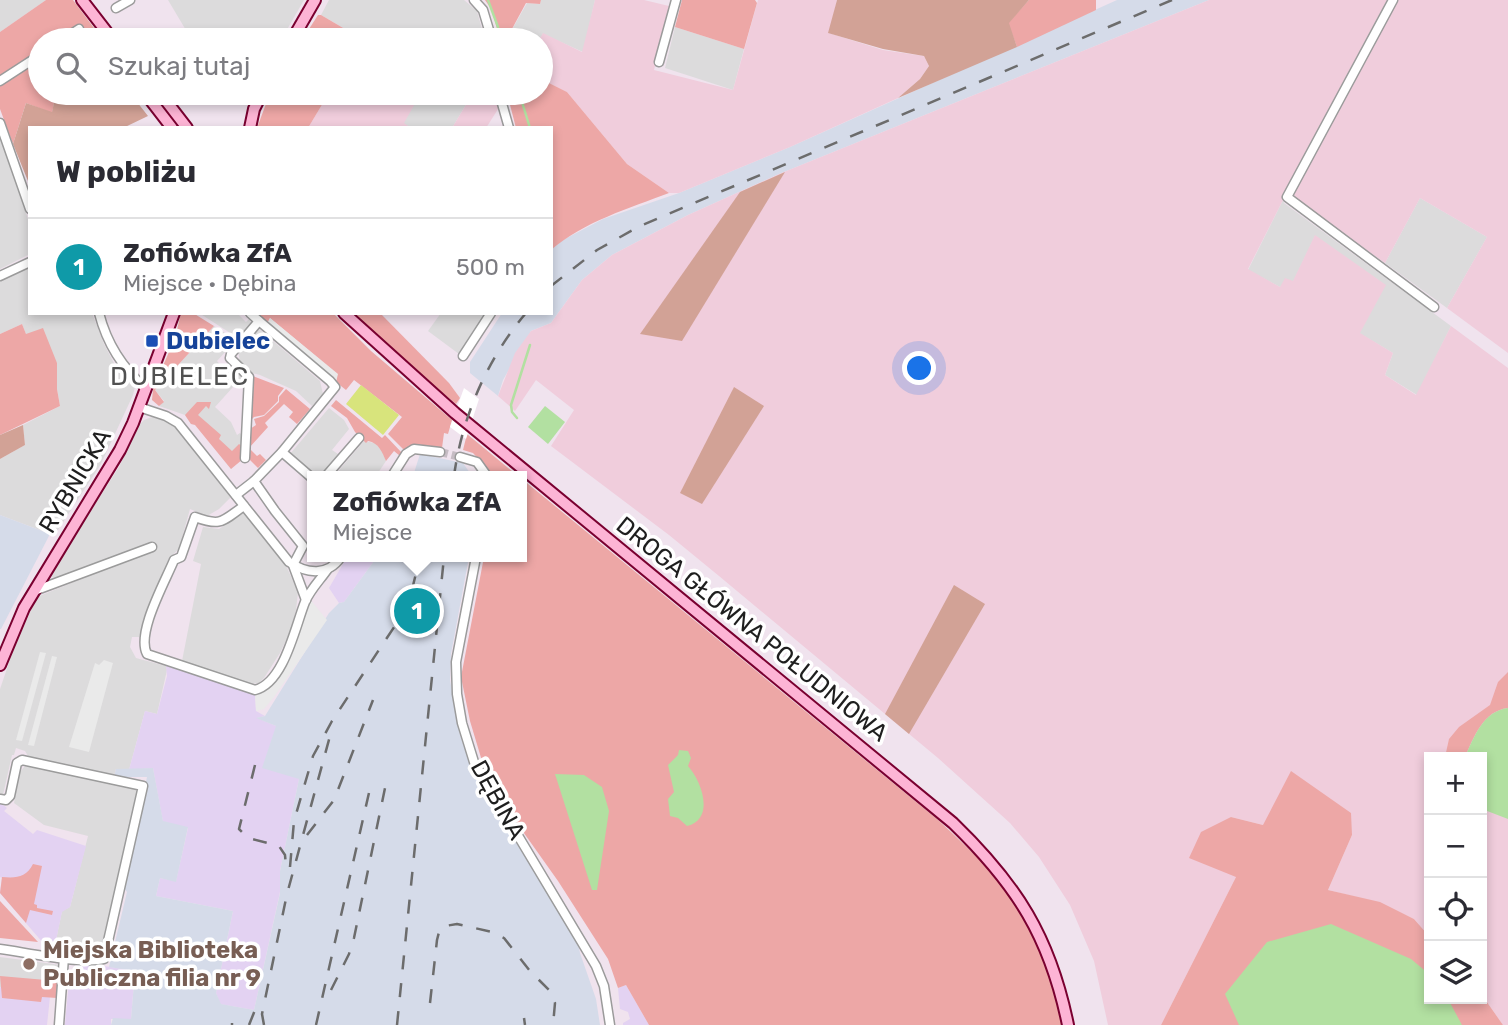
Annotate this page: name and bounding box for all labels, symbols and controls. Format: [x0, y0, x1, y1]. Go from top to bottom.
search box [28, 28, 553, 105]
icon: search [52, 48, 90, 86]
text: Szukaj tutaj [108, 51, 250, 82]
text: W pobliżu [56, 154, 196, 190]
text: Zofiówka ZfA [123, 238, 292, 269]
text: 1 [73, 253, 85, 281]
text: 500 m [456, 253, 525, 281]
text: Miejsce · Dębina [123, 269, 296, 297]
place label: Dubielec [166, 327, 270, 355]
marker: Dubielec [144, 333, 160, 349]
your location [902, 351, 936, 385]
district label: DUBIELEC [110, 361, 250, 392]
street label: RYBNICKA [33, 424, 117, 538]
popup [307, 471, 527, 562]
text: Zofiówka ZfA [333, 487, 501, 518]
street label: DROGA GŁÓWNA POŁUDNIOWA [611, 511, 893, 747]
text: Miejsce [333, 518, 412, 546]
pin: 1 [394, 585, 440, 637]
map controls [1424, 752, 1487, 1004]
button: + [1424, 752, 1487, 815]
street label: DĘBINA [465, 755, 531, 845]
button: − [1424, 815, 1487, 878]
button: locate [1424, 878, 1487, 941]
place label: Miejska Biblioteka Publiczna filia nr 9 [43, 936, 261, 992]
button: layers [1424, 941, 1487, 1004]
marker: Miejska Biblioteka Publiczna filia nr 9 [21, 956, 37, 972]

